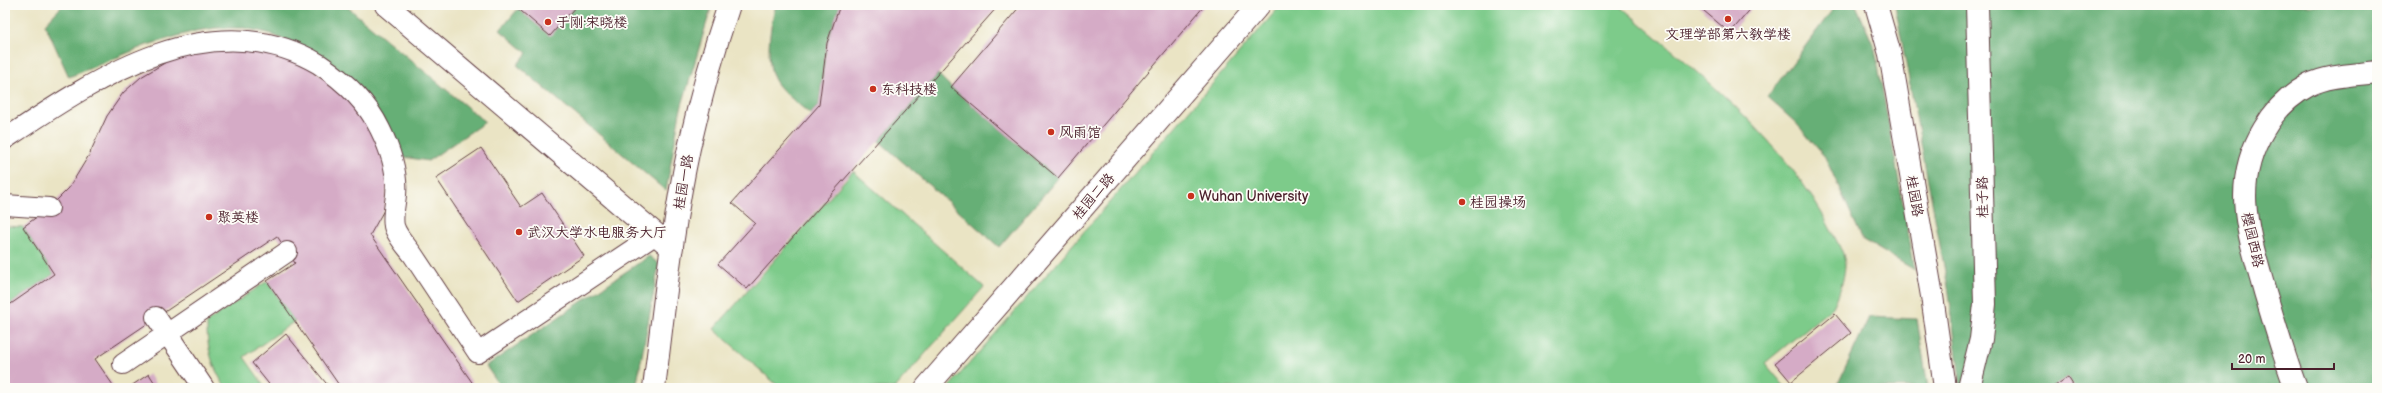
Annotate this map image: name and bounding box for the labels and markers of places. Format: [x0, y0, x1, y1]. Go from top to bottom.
place label: 于刚·宋晓楼 [556, 14, 628, 31]
marker: 文理学部第六教学楼 [1723, 14, 1733, 24]
marker: 于刚·宋晓楼 [543, 17, 553, 27]
place label: 文理学部第六教学楼 [1665, 26, 1791, 43]
place label: 东科技楼 [881, 81, 937, 98]
marker: 东科技楼 [868, 84, 878, 94]
place label: 风雨馆 [1059, 124, 1101, 141]
marker: 风雨馆 [1046, 127, 1056, 137]
place label: Wuhan University [1199, 188, 1309, 205]
marker: Wuhan University [1186, 191, 1196, 201]
place label: 桂园操场 [1470, 194, 1526, 211]
marker: 桂园操场 [1457, 197, 1467, 207]
place label: 聚英楼 [217, 209, 259, 226]
marker: 聚英楼 [204, 212, 214, 222]
place label: 武汉大学水电服务大厅 [527, 224, 667, 241]
marker: 武汉大学水电服务大厅 [514, 227, 524, 237]

